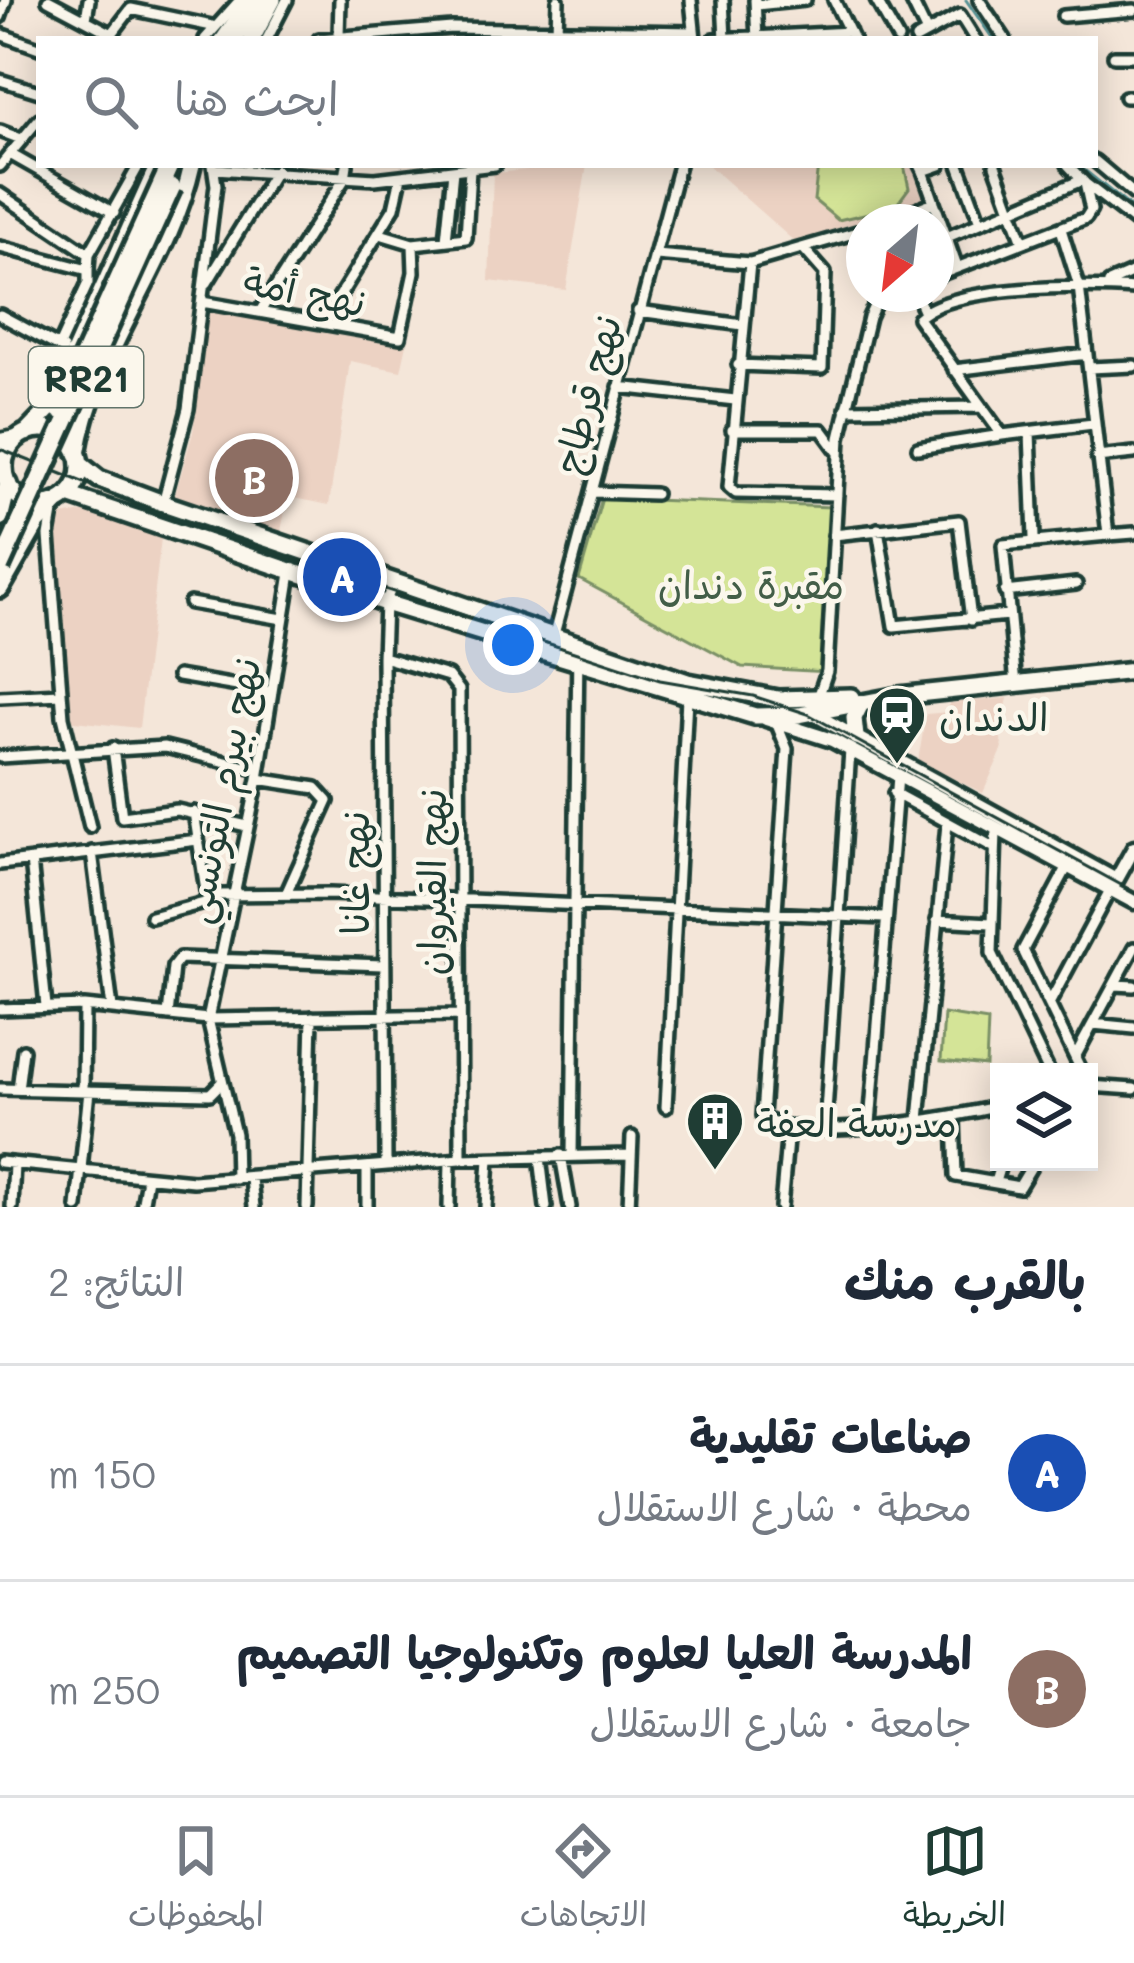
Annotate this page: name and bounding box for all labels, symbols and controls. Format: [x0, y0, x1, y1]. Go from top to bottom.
search box [36, 36, 1098, 168]
text: ابحث هنا [174, 68, 339, 126]
icon: search [78, 69, 144, 135]
north arrow [846, 204, 954, 312]
street label: نهج أمة [239, 253, 370, 330]
street label: نهج قرطاج [540, 309, 635, 480]
road number: RR21 [29, 347, 143, 407]
pin: B [215, 433, 293, 523]
pin: A [303, 532, 381, 622]
park label: مقبرة دندان [658, 558, 844, 609]
your location [483, 615, 543, 675]
street label: نهج بيرم التونسي [169, 653, 281, 929]
station icon: الدندان [866, 684, 928, 766]
place label: الدندان [939, 690, 1049, 741]
street label: نهج القيروان [405, 789, 459, 975]
street label: نهج غانا [328, 811, 382, 935]
map controls [990, 1063, 1098, 1171]
button: layers [990, 1063, 1098, 1171]
building icon: مدرسة العفة [684, 1090, 746, 1172]
place label: مدرسة العفة [757, 1096, 957, 1147]
text: بالقرب منك [844, 1245, 1086, 1312]
text: النتائج: 2 [48, 1255, 184, 1306]
text: صناعات تقليدية [689, 1406, 972, 1464]
text: 150 m [48, 1447, 156, 1498]
text: A [1033, 1447, 1061, 1498]
text: محطة · شارع الاستقلال [597, 1480, 972, 1531]
text: المدرسة العليا لعلوم وتكنولوجيا التصميم [237, 1622, 972, 1680]
text: 250 m [48, 1663, 160, 1714]
text: B [1034, 1663, 1060, 1714]
text: جامعة · شارع الاستقلال [589, 1696, 972, 1747]
tab: المحفوظات [128, 1818, 264, 1944]
tab: الاتجاهات [520, 1818, 647, 1944]
tab: الخريطة [903, 1818, 1006, 1944]

